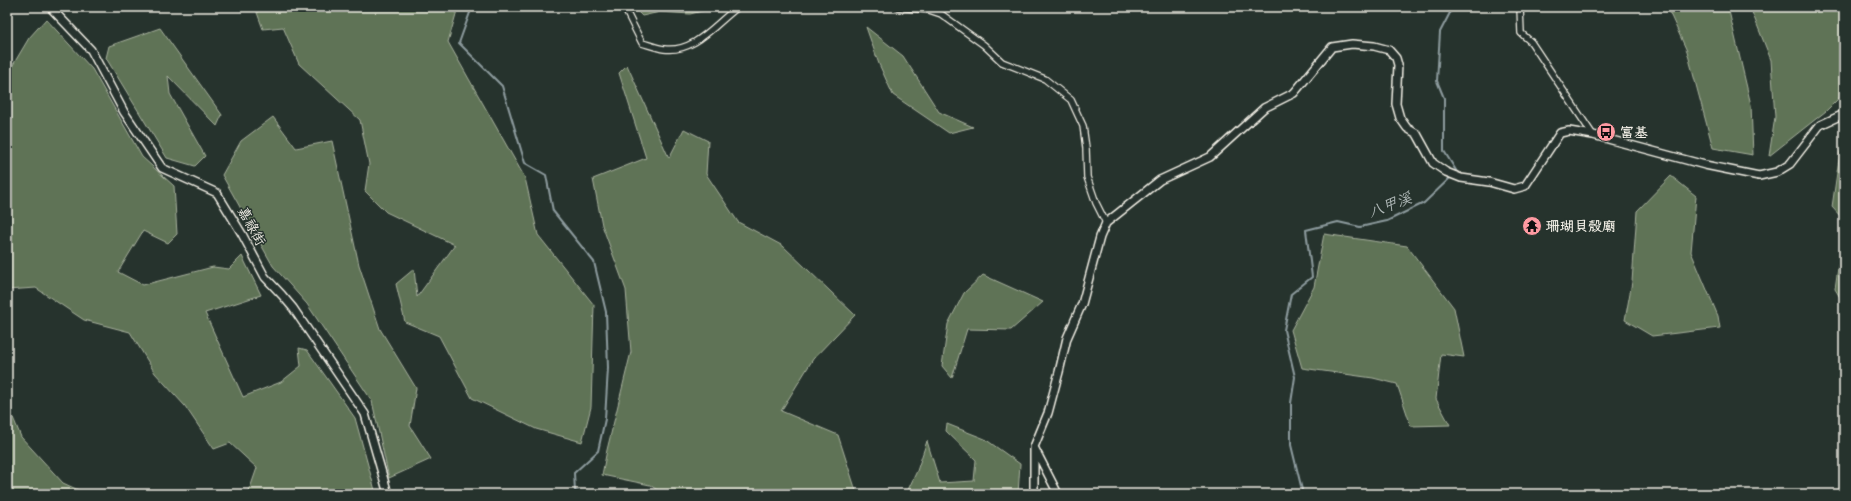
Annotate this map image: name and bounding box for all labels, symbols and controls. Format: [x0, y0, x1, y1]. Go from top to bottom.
bus stop icon: 富基 [1595, 121, 1617, 143]
place label: 富基 [1620, 123, 1648, 141]
water label: 八甲溪 [1365, 187, 1416, 222]
street label: 嘉祿街 [234, 203, 270, 249]
temple icon: 珊瑚貝殼廟 [1521, 215, 1543, 237]
place label: 珊瑚貝殼廟 [1545, 217, 1616, 235]

